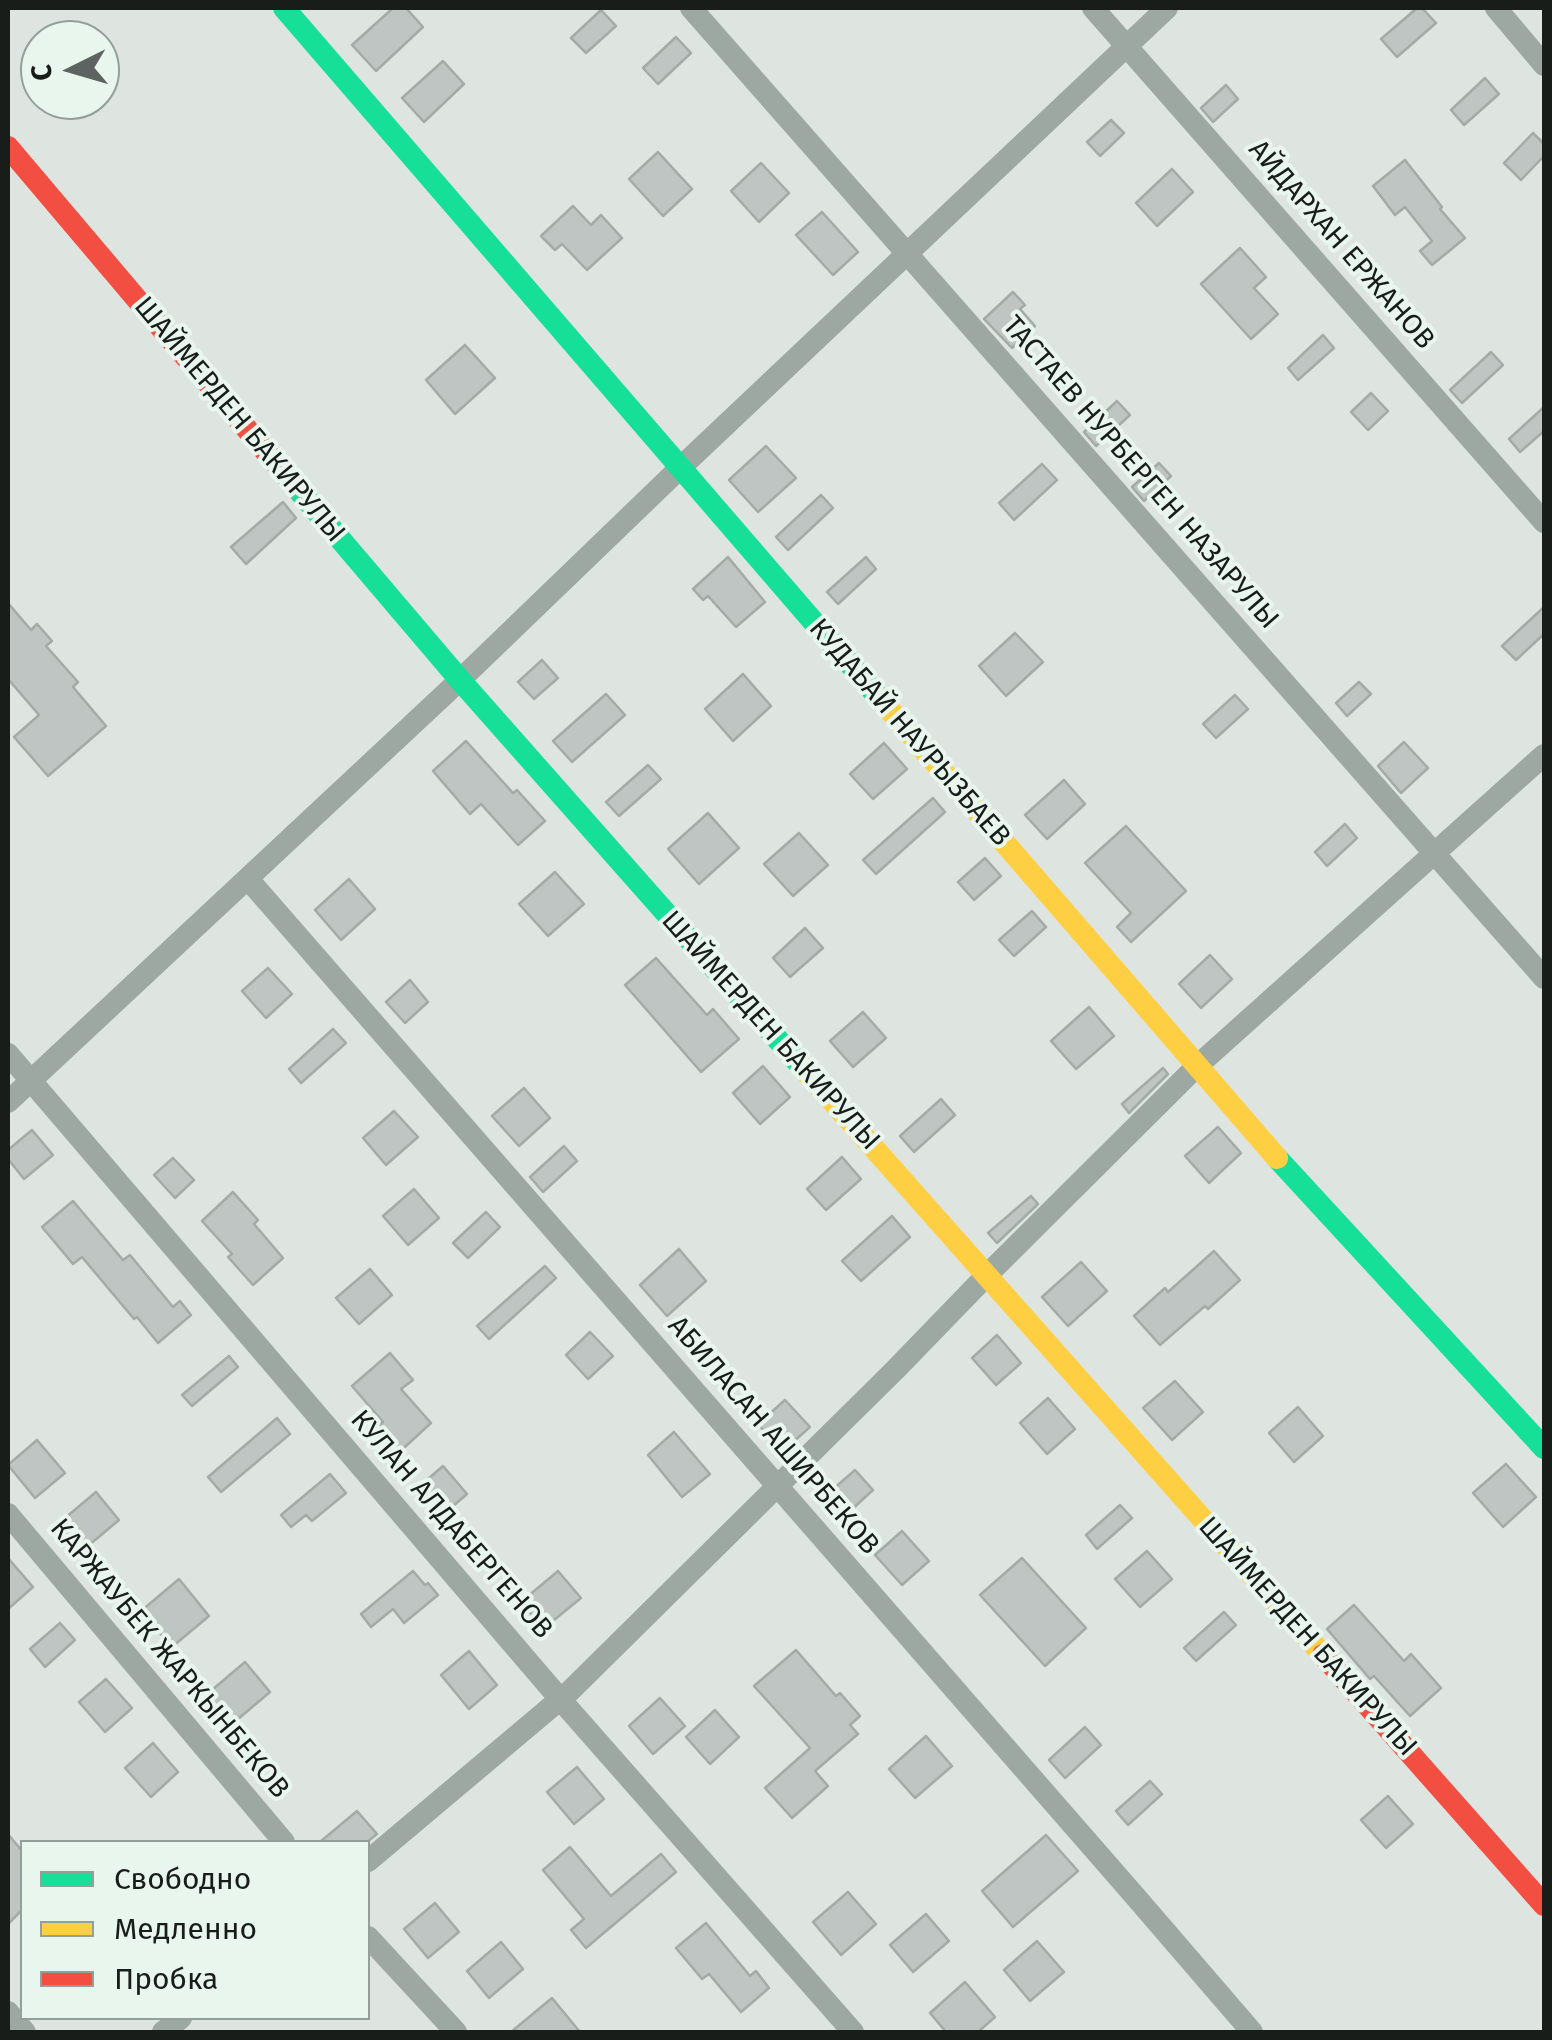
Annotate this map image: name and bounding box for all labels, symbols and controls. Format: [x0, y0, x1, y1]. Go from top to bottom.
north arrow [20, 20, 120, 120]
text: С [24, 63, 59, 82]
street label: АЙДАРХАН ЕРЖАНОВ [1241, 134, 1441, 356]
street label: ШАЙМЕРДЕН БАКИРУЛЫ [126, 290, 352, 550]
street label: ТАСТАЕВ НУРБЕРГЕН НАЗАРУЛЫ [995, 310, 1285, 636]
street label: КУДАБАЙ НАУРЫЗБАЕВ [801, 612, 1017, 854]
street label: ШАЙМЕРДЕН БАКИРУЛЫ [654, 904, 886, 1158]
street label: АБИЛАСАН АШИРБЕКОВ [660, 1310, 886, 1562]
street label: КУЛАН АЛДАБЕРГЕНОВ [343, 1404, 559, 1646]
street label: ШАЙМЕРДЕН БАКИРУЛЫ [1191, 1510, 1423, 1764]
street label: КАРЖАУБЕК ЖАРКЫНБЕКОВ [42, 1513, 296, 1805]
legend [20, 1840, 370, 2020]
text: Свободно [114, 1861, 251, 1897]
text: Медленно [114, 1911, 257, 1947]
text: Пробка [114, 1961, 218, 1997]

